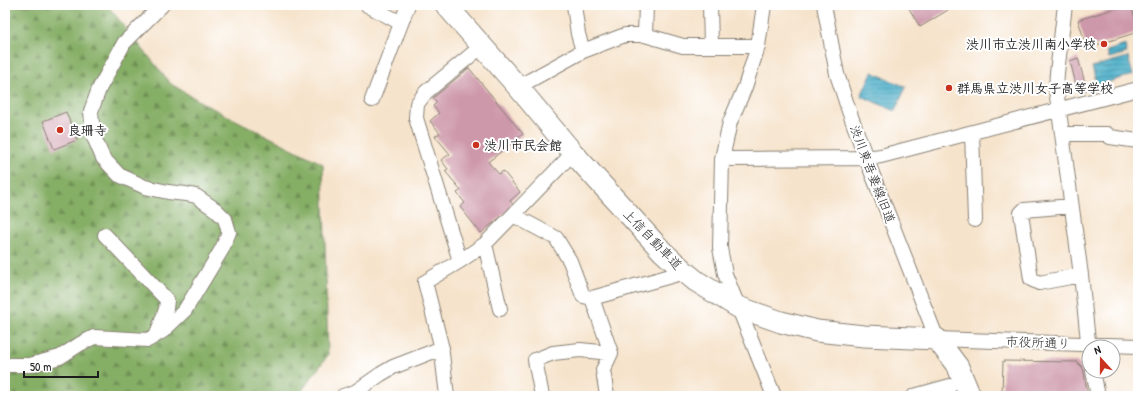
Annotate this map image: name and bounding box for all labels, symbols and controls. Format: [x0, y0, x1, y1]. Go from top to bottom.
place label: 渋川市立渋川南小学校 [966, 35, 1096, 53]
marker: 渋川市立渋川南小学校 [1099, 39, 1109, 49]
place label: 群馬県立渋川女子高等学校 [957, 79, 1113, 97]
marker: 群馬県立渋川女子高等学校 [944, 83, 954, 93]
place label: 良珊寺 [68, 121, 107, 139]
street label: 渋川東吾妻線旧道 [846, 122, 900, 226]
marker: 良珊寺 [55, 125, 65, 135]
place label: 渋川市民会館 [484, 136, 562, 154]
marker: 渋川市民会館 [471, 140, 481, 150]
street label: 上信自動車道 [619, 205, 687, 273]
street label: 市役所通り [1005, 332, 1071, 352]
north arrow [1081, 339, 1121, 379]
text: N [1092, 342, 1103, 357]
scale bar [24, 353, 98, 379]
text: 50 m [30, 358, 51, 375]

